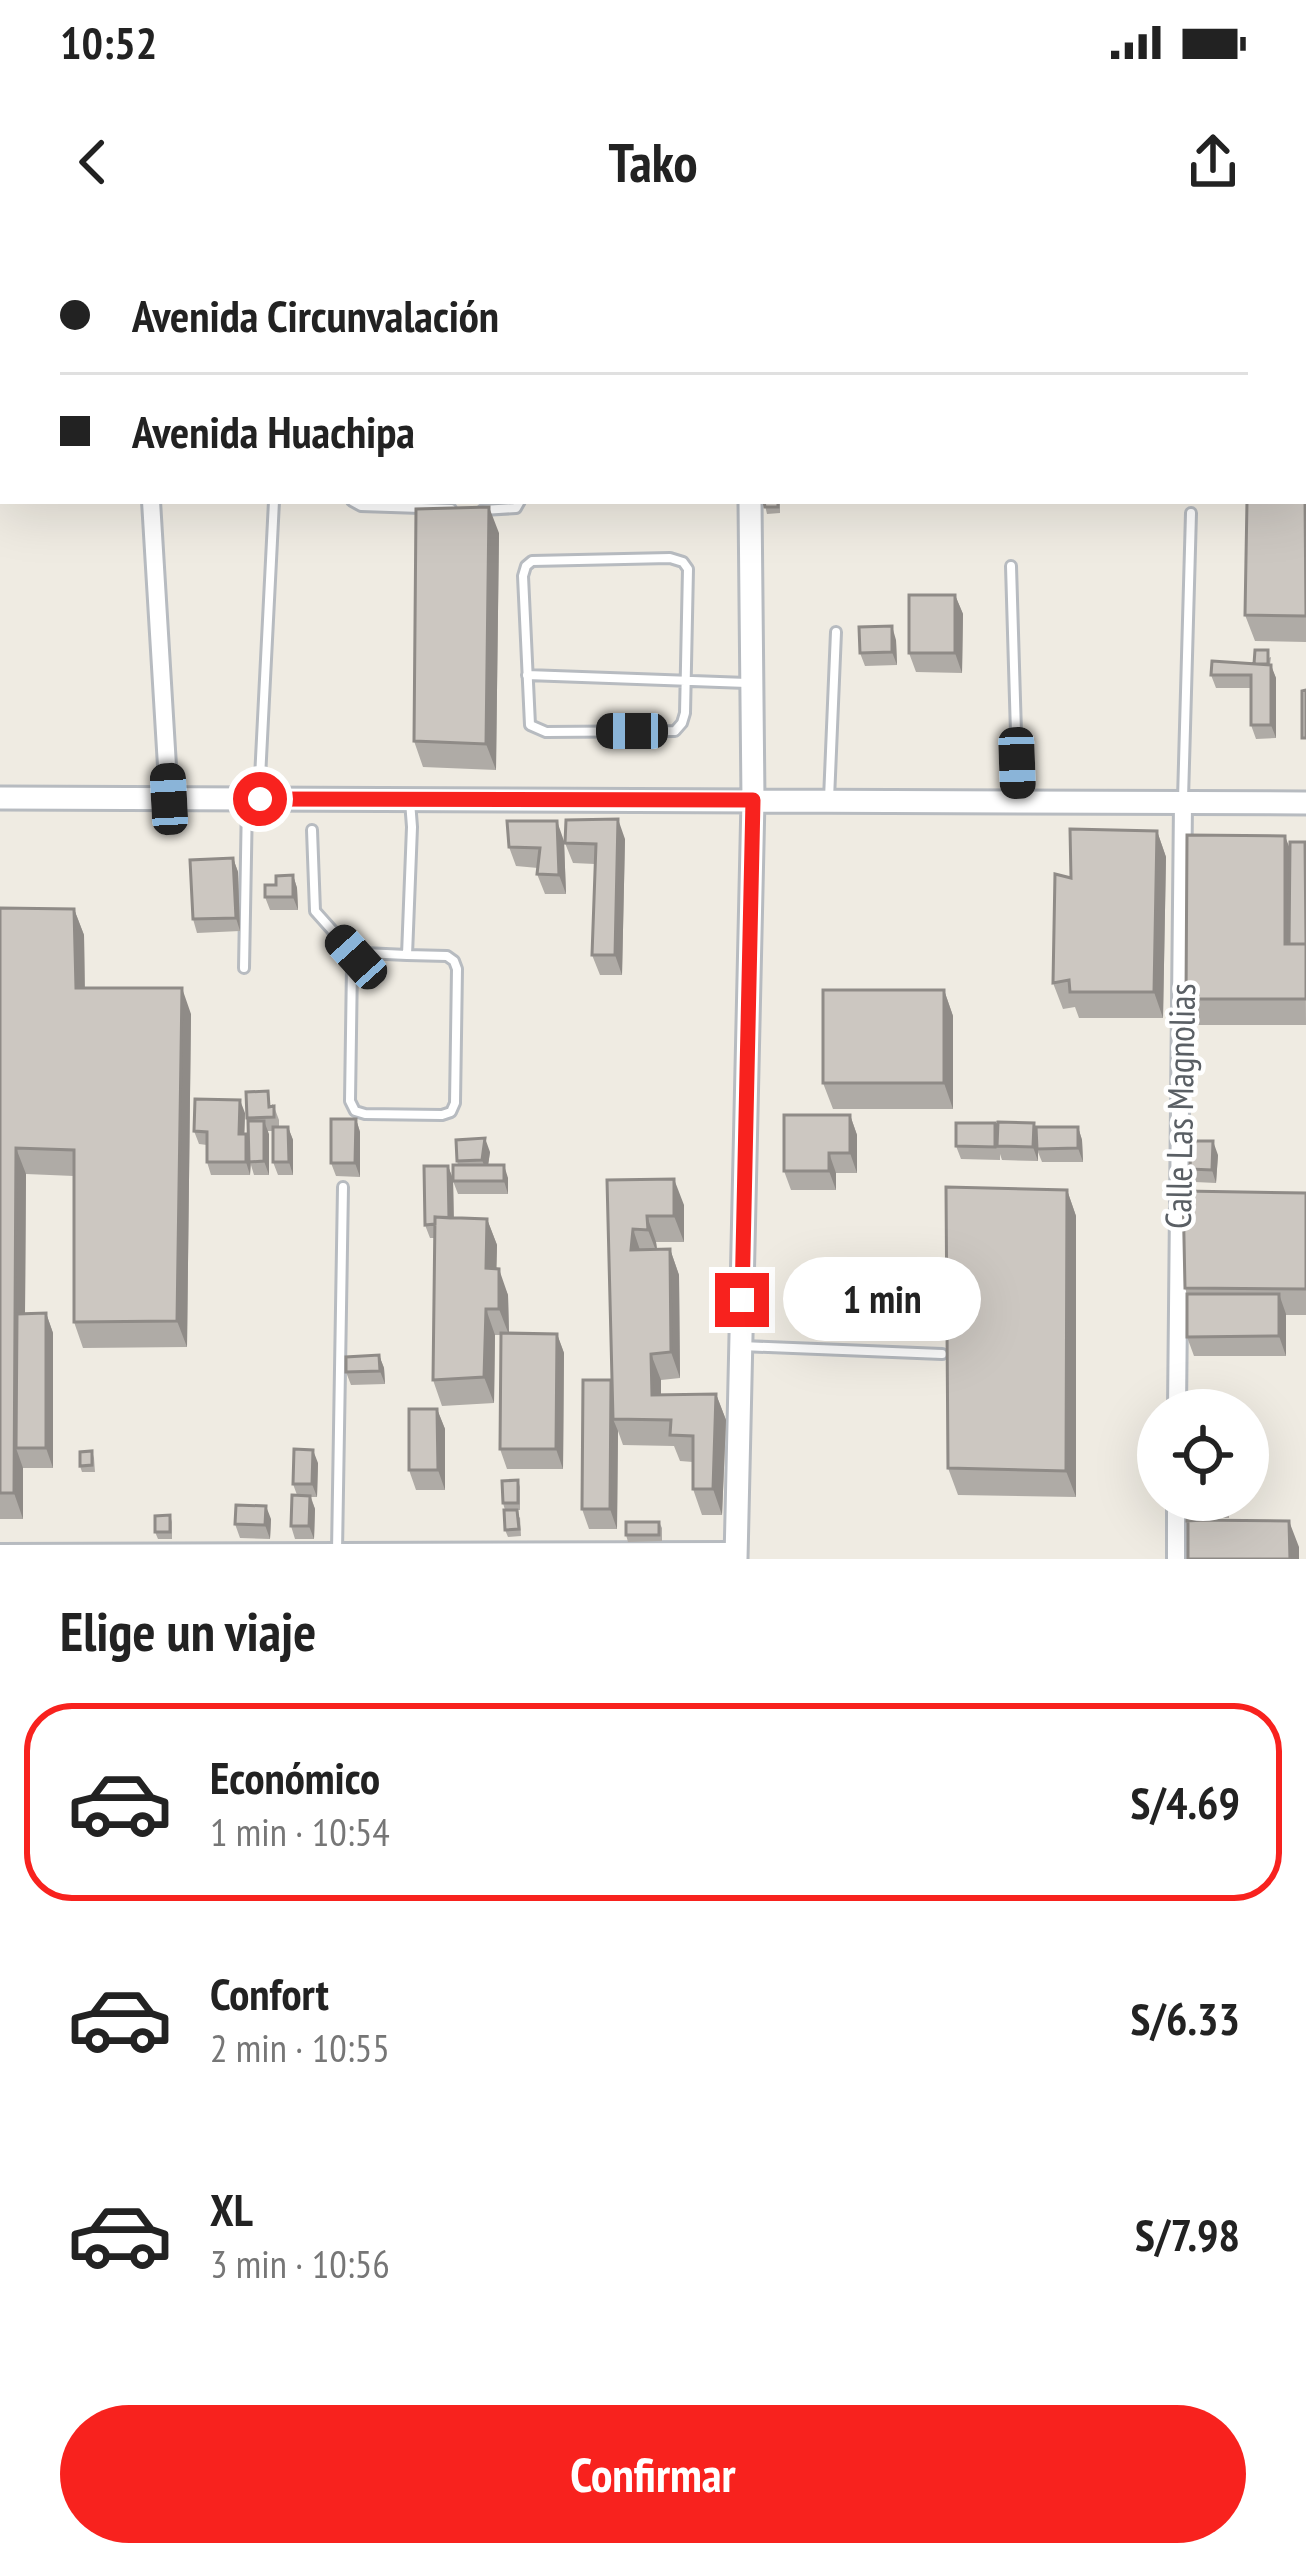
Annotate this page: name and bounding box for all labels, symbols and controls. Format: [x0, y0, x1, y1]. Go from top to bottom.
text: 10:52 [60, 13, 157, 71]
text: Tako [609, 127, 698, 197]
icon: back [60, 129, 126, 195]
icon: share [1180, 129, 1246, 195]
text: Avenida Circunvalación [132, 286, 499, 344]
text: Avenida Huachipa [132, 402, 415, 460]
car [596, 713, 668, 749]
car [998, 726, 1036, 800]
car [149, 762, 189, 836]
route start [233, 772, 287, 826]
car [319, 918, 393, 996]
street label: Calle Las Magnolias [1154, 983, 1205, 1229]
callout: 1 min [784, 1258, 982, 1342]
route end [715, 1273, 769, 1327]
text: 1 min [843, 1273, 921, 1324]
map controls [1137, 1389, 1269, 1521]
button: locate [1137, 1389, 1269, 1521]
text: Elige un viaje [60, 1596, 316, 1666]
icon: car [66, 1748, 174, 1856]
text: Económico [210, 1748, 380, 1806]
text: S/4.69 [1130, 1773, 1240, 1831]
text: 1 min · 10:54 [210, 1806, 390, 1857]
icon: car [66, 1964, 174, 2072]
text: Confort [210, 1964, 329, 2022]
text: S/6.33 [1130, 1989, 1240, 2047]
text: 2 min · 10:55 [210, 2022, 390, 2073]
icon: car [66, 2180, 174, 2288]
text: XL [210, 2180, 253, 2238]
text: S/7.98 [1135, 2205, 1240, 2263]
text: 3 min · 10:56 [210, 2238, 390, 2289]
button: Confirmar [60, 2405, 1246, 2543]

